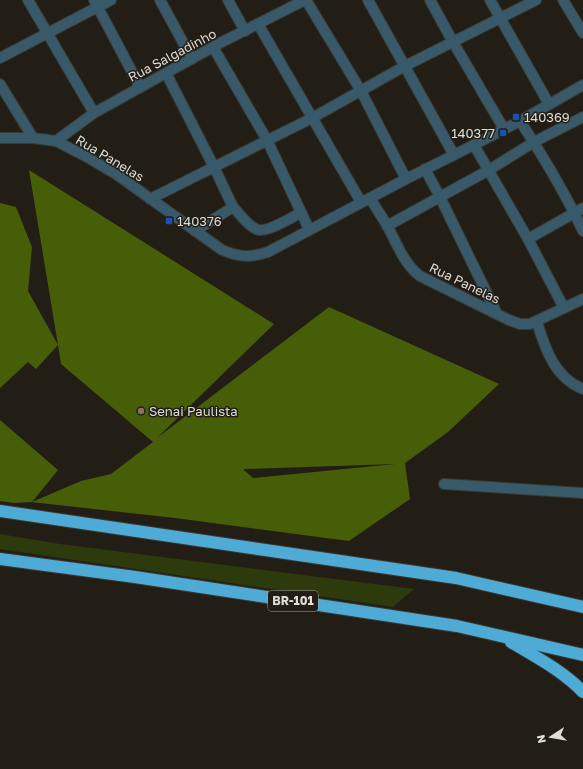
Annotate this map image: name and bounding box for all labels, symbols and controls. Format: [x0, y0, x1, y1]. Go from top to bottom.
street label: Rua Salgadinho [125, 25, 219, 85]
place label: 140369 [524, 109, 570, 125]
marker: 140369 [511, 112, 521, 122]
place label: 140377 [451, 125, 495, 141]
marker: 140377 [498, 128, 508, 138]
street label: Rua Panelas [73, 131, 147, 185]
place label: 140376 [177, 213, 222, 229]
marker: 140376 [164, 216, 174, 226]
street label: Rua Panelas [427, 259, 503, 307]
place label: Senai Paulista [149, 403, 238, 419]
marker: Senai Paulista [136, 406, 146, 416]
road number: BR-101 [268, 591, 318, 611]
north arrow [531, 717, 571, 757]
text: N [534, 734, 548, 745]

